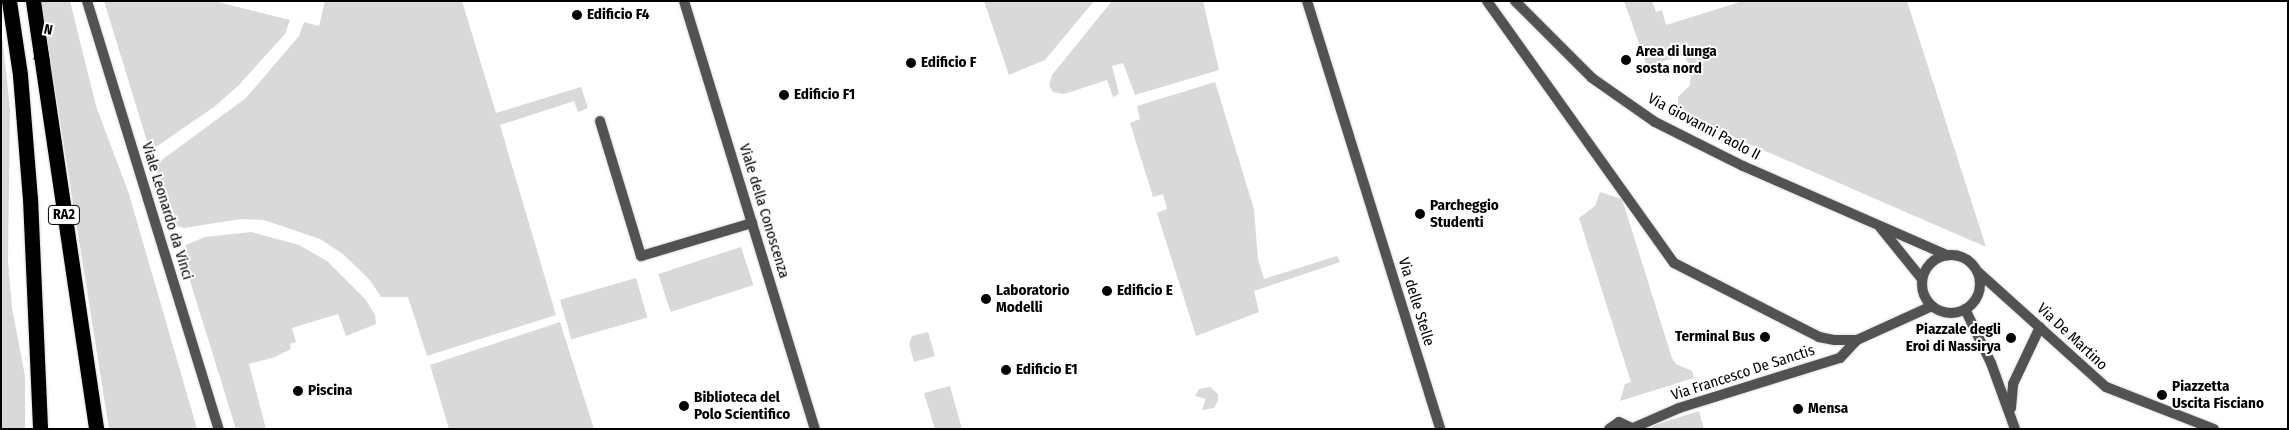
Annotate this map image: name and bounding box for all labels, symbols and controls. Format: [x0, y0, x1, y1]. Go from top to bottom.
place label: Edificio F4 [587, 6, 649, 24]
marker: Edificio F4 [571, 9, 583, 21]
north arrow [20, 20, 70, 70]
text: N [42, 21, 54, 39]
place label: Area di lunga sosta nord [1636, 42, 1717, 77]
place label: Edificio F [921, 54, 976, 72]
marker: Area di lunga sosta nord [1620, 54, 1632, 66]
marker: Edificio F [905, 57, 917, 69]
place label: Edificio F1 [794, 86, 855, 104]
marker: Edificio F1 [778, 89, 790, 101]
street label: Via Giovanni Paolo II [1645, 90, 1763, 164]
street label: Viale Leonardo da Vinci [137, 140, 197, 282]
street label: Viale della Conoscenza [735, 142, 793, 280]
place label: Parcheggio Studenti [1430, 196, 1499, 231]
road number: RA2 [48, 204, 80, 226]
marker: Parcheggio Studenti [1414, 208, 1426, 220]
street label: Via delle Stelle [1394, 256, 1438, 348]
place label: Laboratorio Modelli [996, 281, 1069, 316]
place label: Edificio E [1117, 282, 1173, 300]
marker: Edificio E [1101, 285, 1113, 297]
marker: Laboratorio Modelli [980, 293, 992, 305]
street label: Via De Martino [2033, 300, 2111, 374]
place label: Piazzale degli Eroi di Nassirya [1906, 320, 2001, 355]
place label: Terminal Bus [1675, 328, 1755, 346]
marker: Terminal Bus [1759, 331, 1771, 343]
marker: Piazzale degli Eroi di Nassirya [2005, 332, 2017, 344]
street label: Via Francesco De Sanctis [1669, 341, 1817, 405]
place label: Edificio E1 [1016, 361, 1078, 379]
marker: Edificio E1 [1000, 364, 1012, 376]
place label: Piazzetta Uscita Fisciano [2172, 377, 2264, 412]
place label: Piscina [308, 382, 352, 400]
marker: Piscina [292, 385, 304, 397]
place label: Biblioteca del Polo Scientifico [694, 388, 790, 423]
marker: Piazzetta Uscita Fisciano [2156, 389, 2168, 401]
marker: Biblioteca del Polo Scientifico [678, 400, 690, 412]
place label: Mensa [1808, 400, 1848, 418]
marker: Mensa [1792, 403, 1804, 415]

